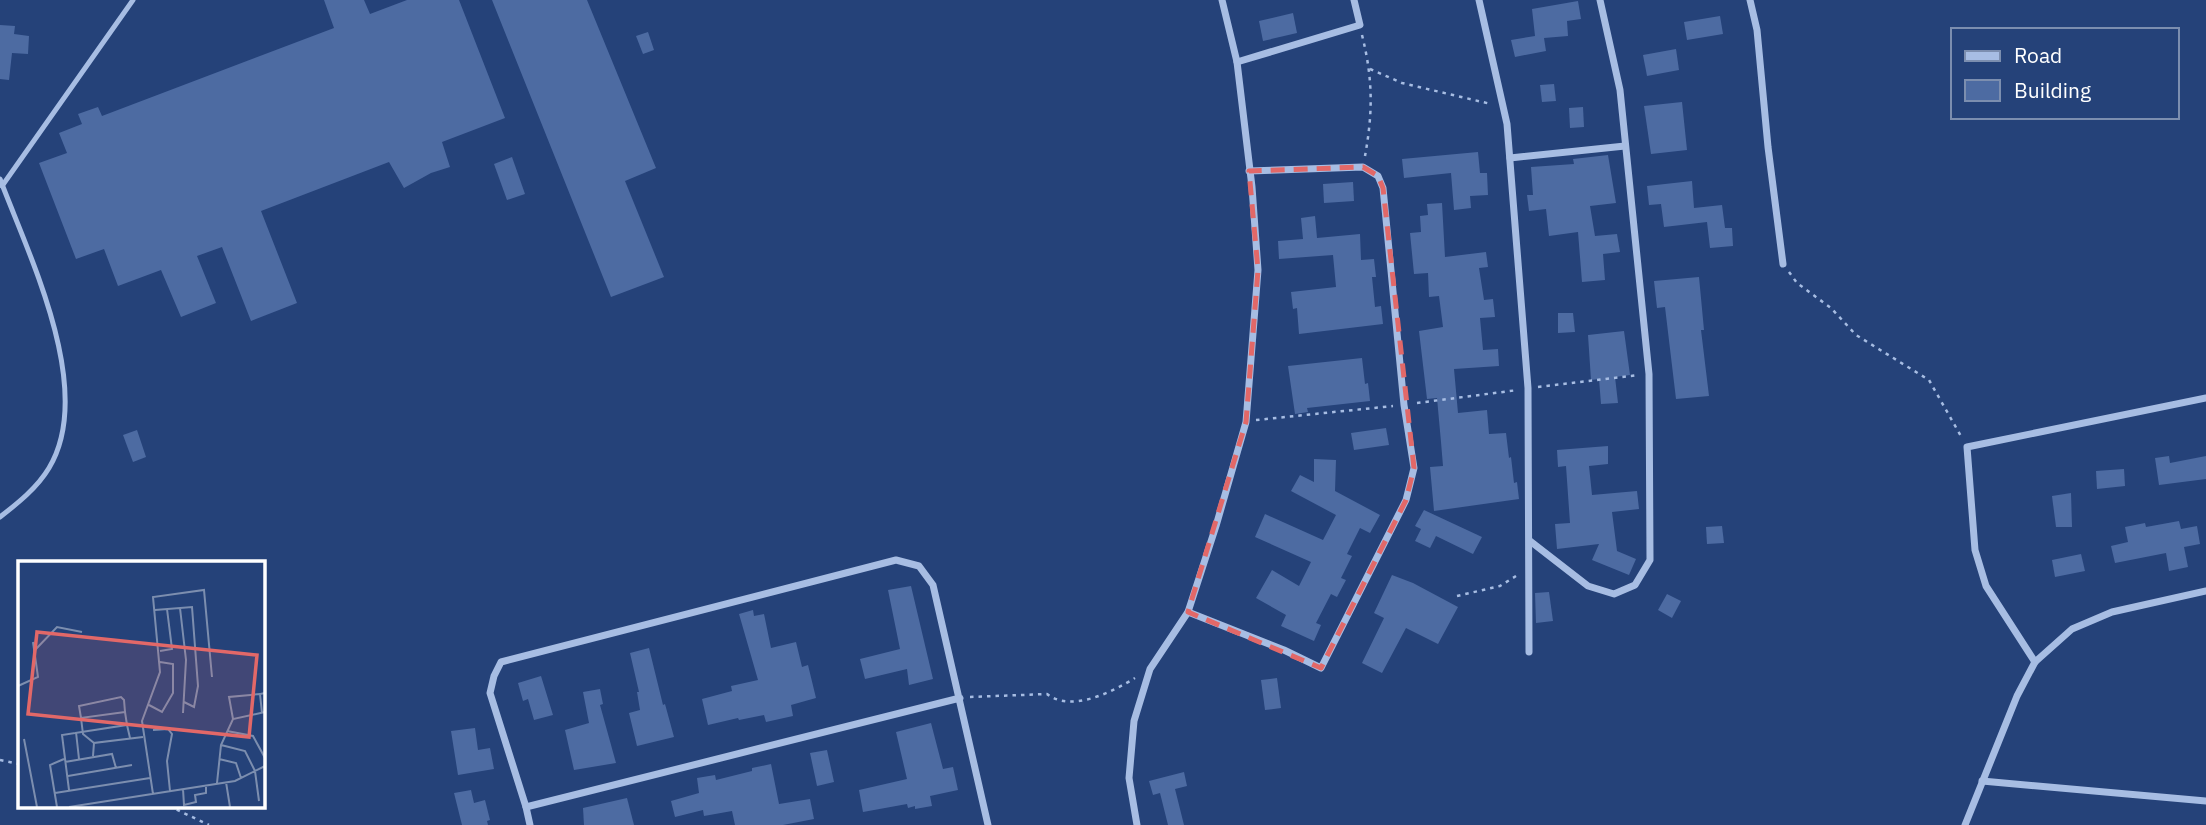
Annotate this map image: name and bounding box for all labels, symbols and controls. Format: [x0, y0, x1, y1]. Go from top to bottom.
legend [1951, 28, 2178, 119]
text: Road [2014, 41, 2062, 69]
text: Building [2014, 76, 2091, 104]
inset map [18, 561, 264, 808]

